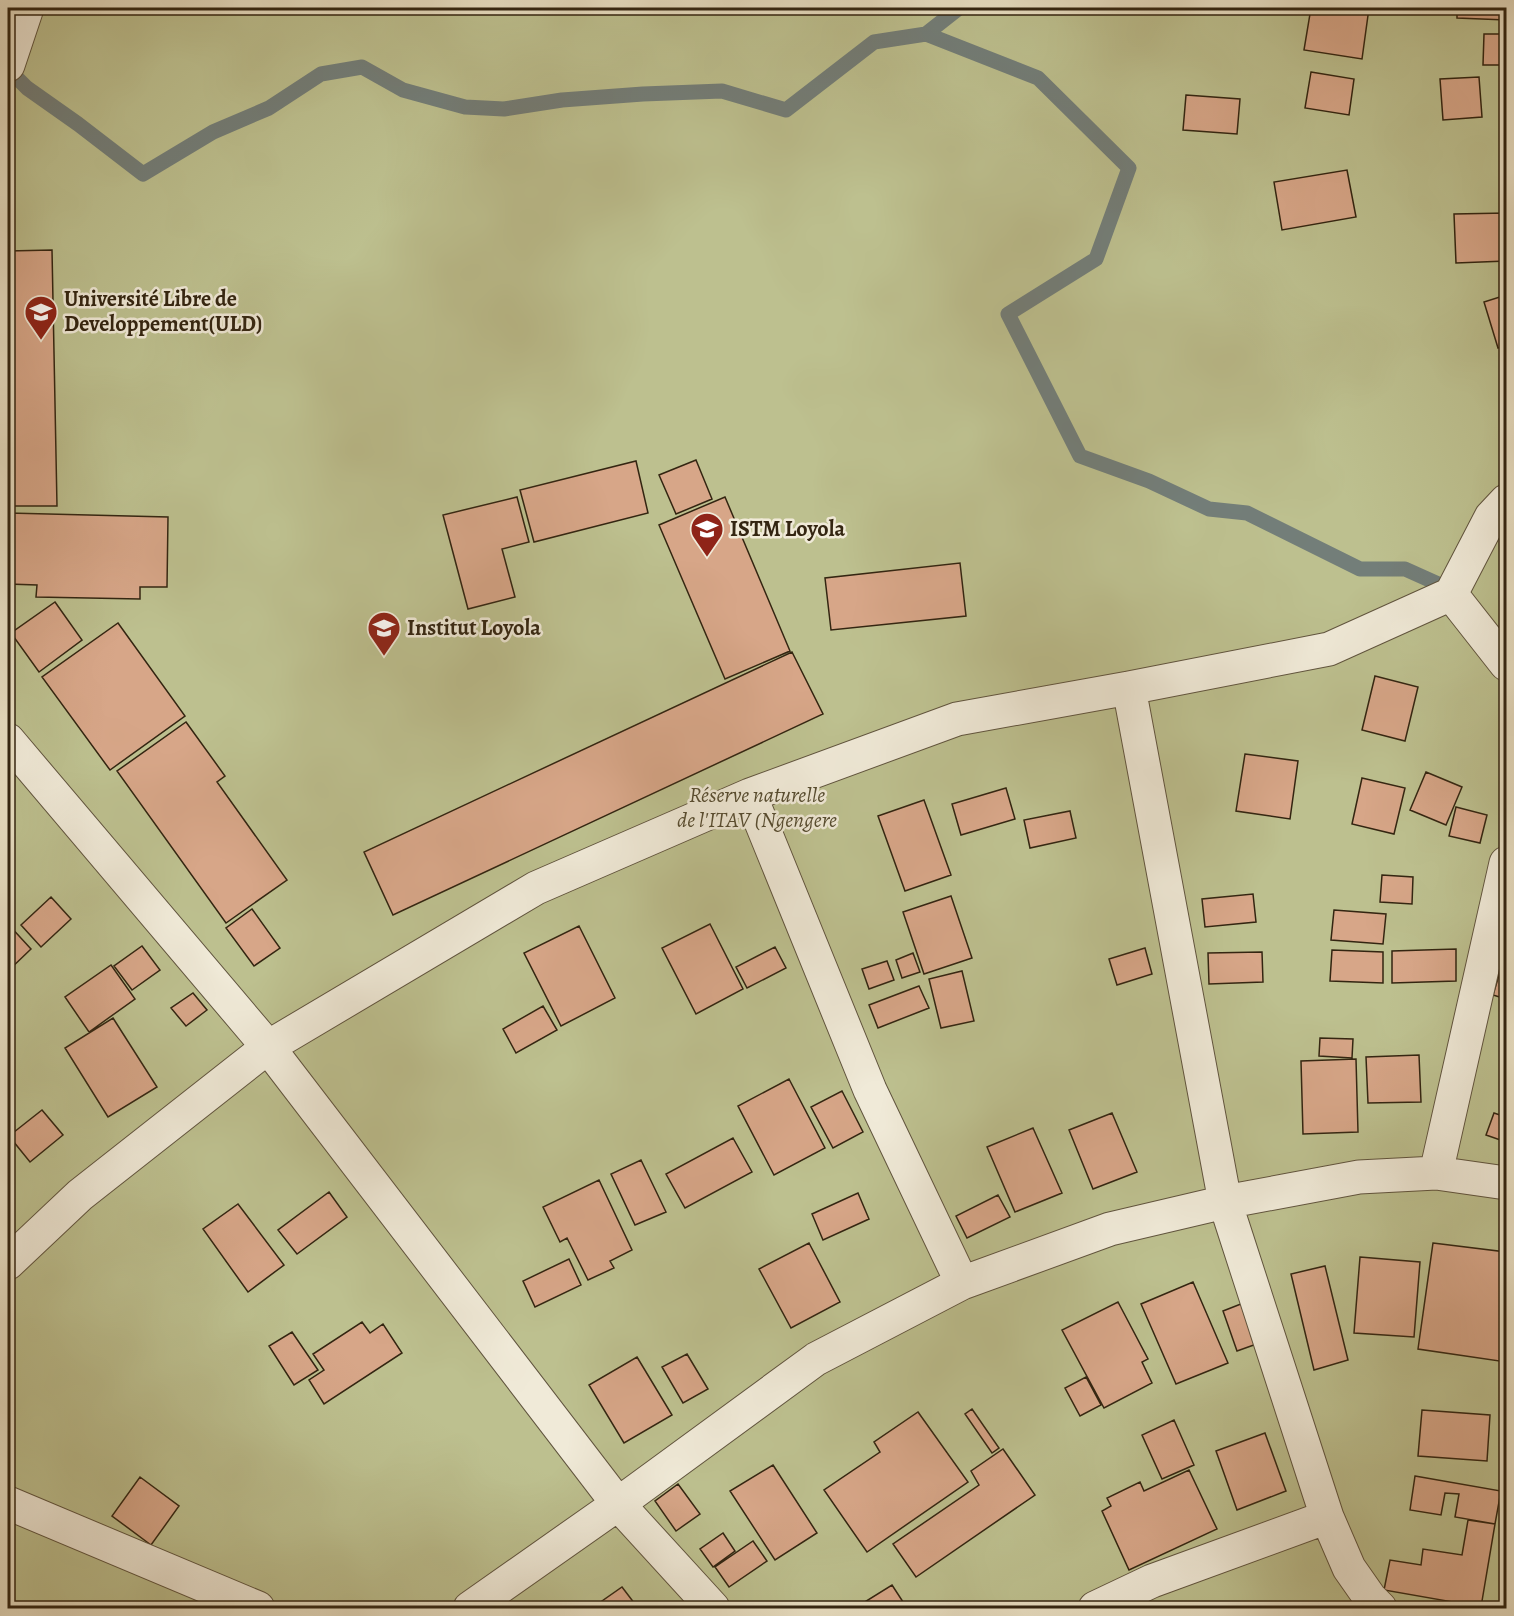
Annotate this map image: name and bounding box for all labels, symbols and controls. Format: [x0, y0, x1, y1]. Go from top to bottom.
place label: Université Libre de Developpement(ULD) [64, 284, 262, 339]
school or university icon: Université Libre de Developpement(ULD) [23, 294, 59, 341]
school or university icon: ISTM Loyola [689, 511, 725, 558]
place label: ISTM Loyola [730, 514, 845, 544]
school or university icon: Institut Loyola [366, 610, 402, 657]
place label: Institut Loyola [407, 613, 541, 643]
park label: Réserve naturelle de l'ITAV (Ngengere [677, 780, 837, 835]

